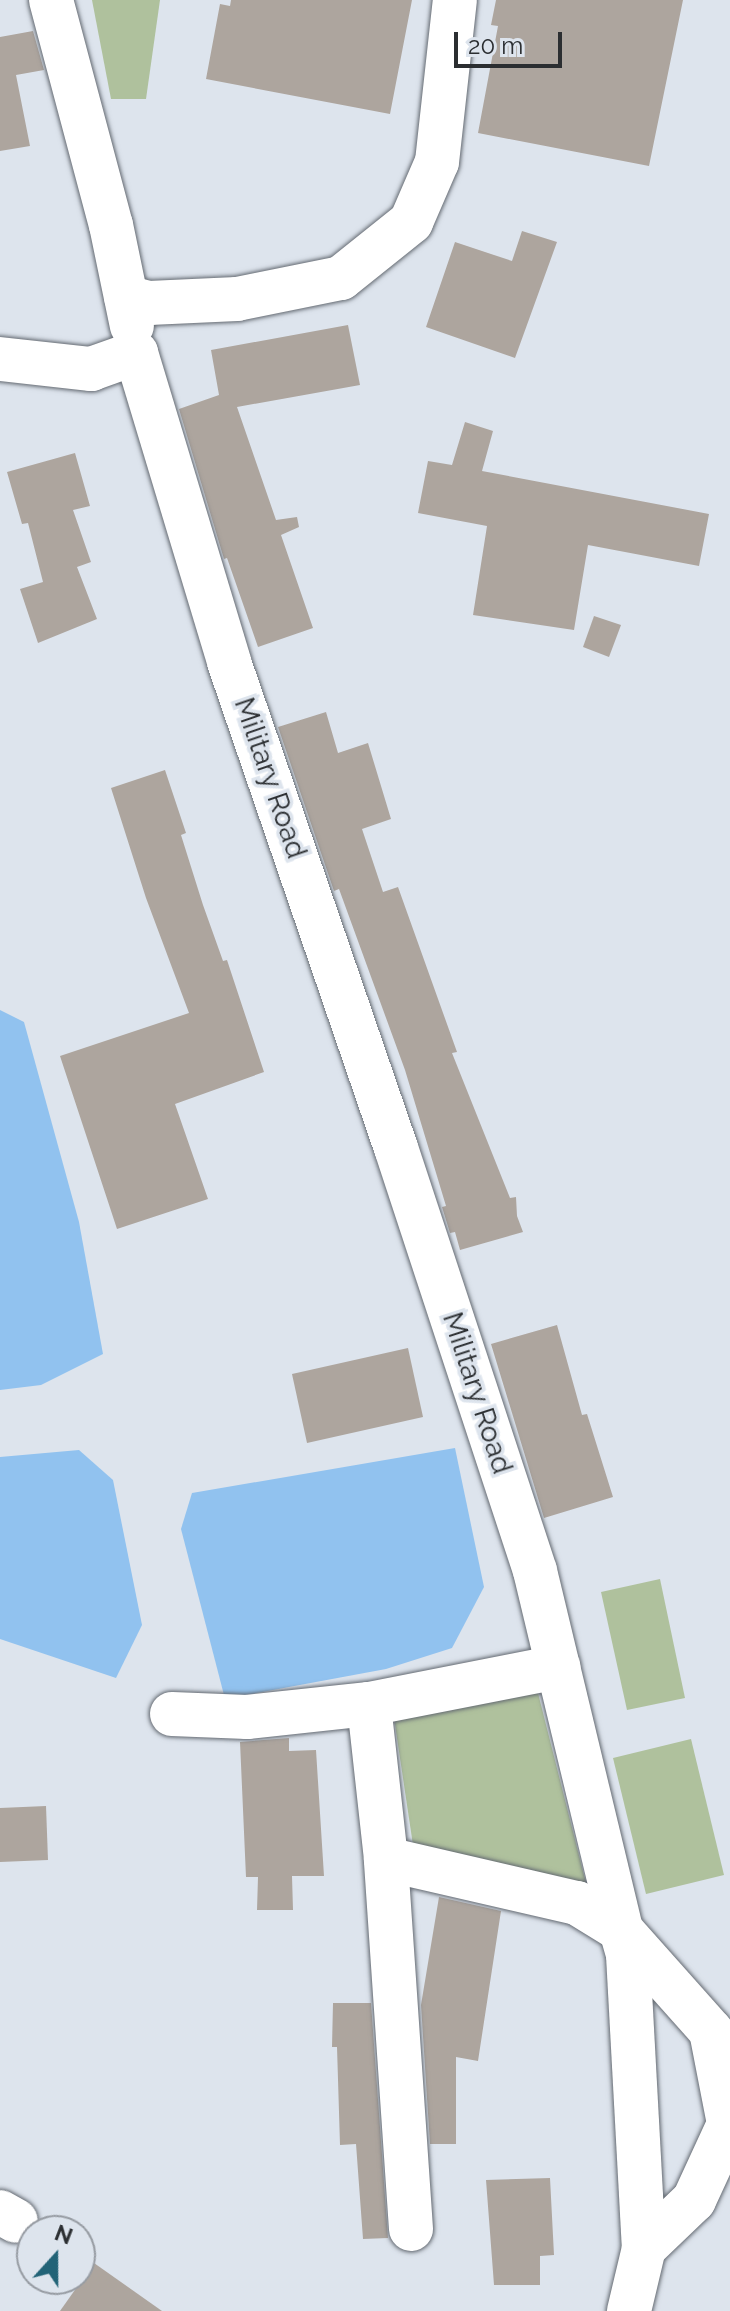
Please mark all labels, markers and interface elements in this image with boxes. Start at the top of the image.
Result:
scale bar [458,16,566,66]
text: 20 m [468,31,523,60]
street label: Military Road [227,693,313,863]
street label: Military Road [435,1308,519,1478]
north arrow [16,2215,96,2295]
text: N [51,2219,76,2250]

